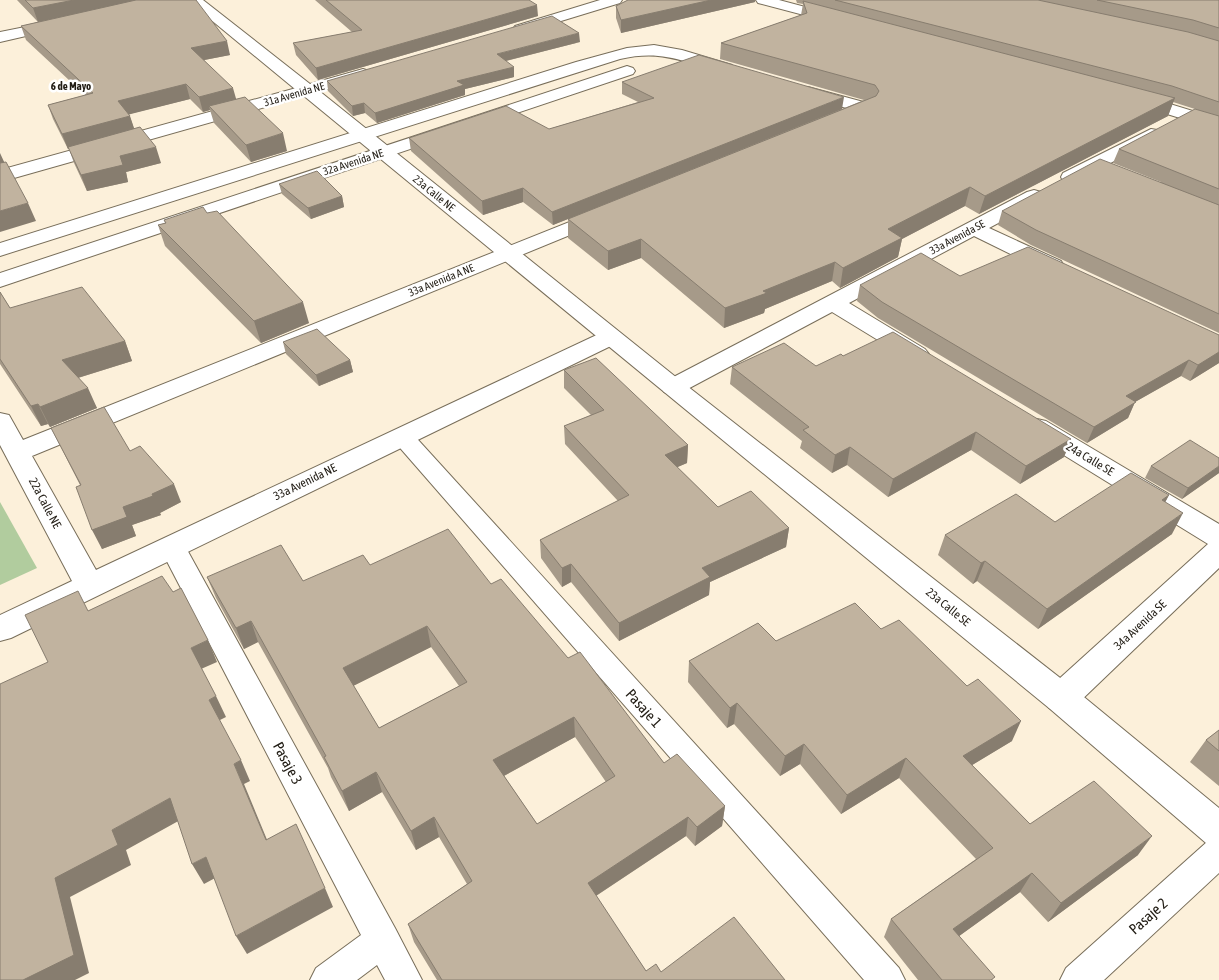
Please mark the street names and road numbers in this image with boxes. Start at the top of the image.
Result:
street label: 31a Avenida NE [262,80,326,108]
street label: 32a Avenida NE [321,147,385,177]
street label: 23a Calle NE [411,172,458,214]
street label: 33a Avenida SE [927,217,987,257]
street label: 33a Avenida A NE [407,261,476,299]
street label: 24a Calle SE [1064,439,1116,479]
street label: 33a Avenida NE [271,461,339,503]
street label: 22a Calle NE [26,475,64,531]
street label: 23a Calle SE [923,585,973,629]
street label: 34a Avenida SE [1111,597,1169,653]
street label: Pasaje 1 [622,685,666,731]
street label: Pasaje 3 [270,739,306,787]
street label: Pasaje 2 [1125,894,1171,938]

